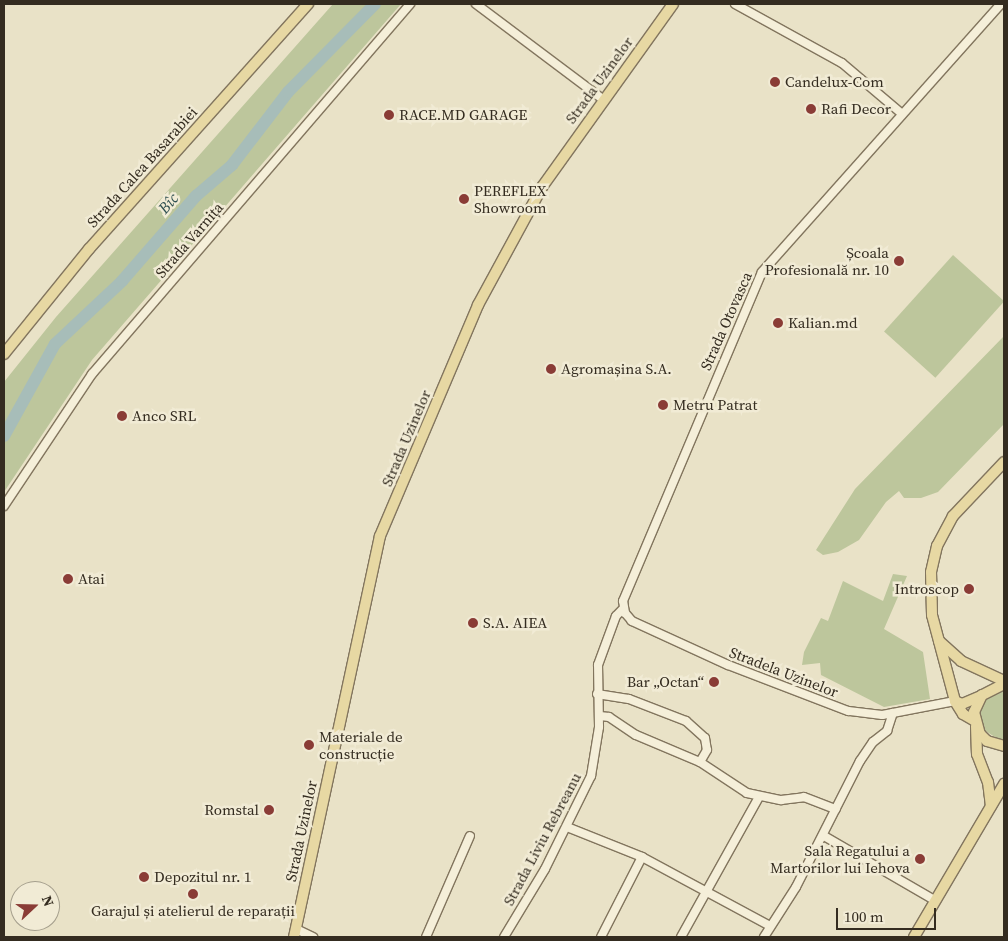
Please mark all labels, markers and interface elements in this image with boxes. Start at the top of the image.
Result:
street label: Strada Uzinelor [561,33,637,127]
place label: Candelux-Com [785,73,884,91]
marker: Candelux-Com [769,76,781,88]
place label: Rafi Decor [821,100,891,118]
street label: Strada Calea Basarabiei [83,103,201,231]
marker: Rafi Decor [805,103,817,115]
place label: RACE.MD GARAGE [399,106,527,124]
marker: RACE.MD GARAGE [383,109,395,121]
place label: PEREFLEX Showroom [474,181,546,216]
water label: Bîc [154,189,182,217]
marker: PEREFLEX Showroom [458,193,470,205]
street label: Strada Varnița [151,198,227,282]
place label: Școala Profesională nr. 10 [765,243,889,278]
marker: Școala Profesională nr. 10 [893,255,905,267]
street label: Strada Otovasca [696,269,756,373]
place label: Kalian.md [788,314,858,332]
marker: Kalian.md [772,317,784,329]
place label: Agromașina S.A. [561,360,672,378]
marker: Agromașina S.A. [545,363,557,375]
street label: Strada Uzinelor [378,387,434,489]
place label: Metru Patrat [673,396,757,414]
marker: Metru Patrat [657,399,669,411]
place label: Anco SRL [132,407,196,425]
marker: Anco SRL [116,410,128,422]
place label: Atai [78,570,105,588]
marker: Atai [62,573,74,585]
place label: Introscop [894,580,959,598]
marker: Introscop [963,583,975,595]
place label: S.A. AIEA [483,614,547,632]
marker: S.A. AIEA [467,617,479,629]
street label: Stradela Uzinelor [727,643,841,701]
place label: Bar „Octan“ [627,673,704,691]
marker: Bar „Octan“ [708,676,720,688]
place label: Materiale de construcție [319,727,403,762]
marker: Materiale de construcție [303,739,315,751]
street label: Strada Liviu Rebreanu [499,769,585,909]
street label: Strada Uzinelor [281,779,321,883]
place label: Romstal [204,801,259,819]
marker: Romstal [263,804,275,816]
place label: Sala Regatului a Martorilor lui Iehova [770,841,910,876]
marker: Sala Regatului a Martorilor lui Iehova [914,853,926,865]
place label: Depozitul nr. 1 [154,868,252,886]
marker: Depozitul nr. 1 [138,871,150,883]
north arrow [10,881,60,931]
marker: Garajul și atelierul de reparații [187,888,199,900]
text: N [37,893,59,909]
scale bar [838,898,938,930]
place label: Garajul și atelierul de reparații [91,902,295,920]
text: 100 m [844,906,884,927]

